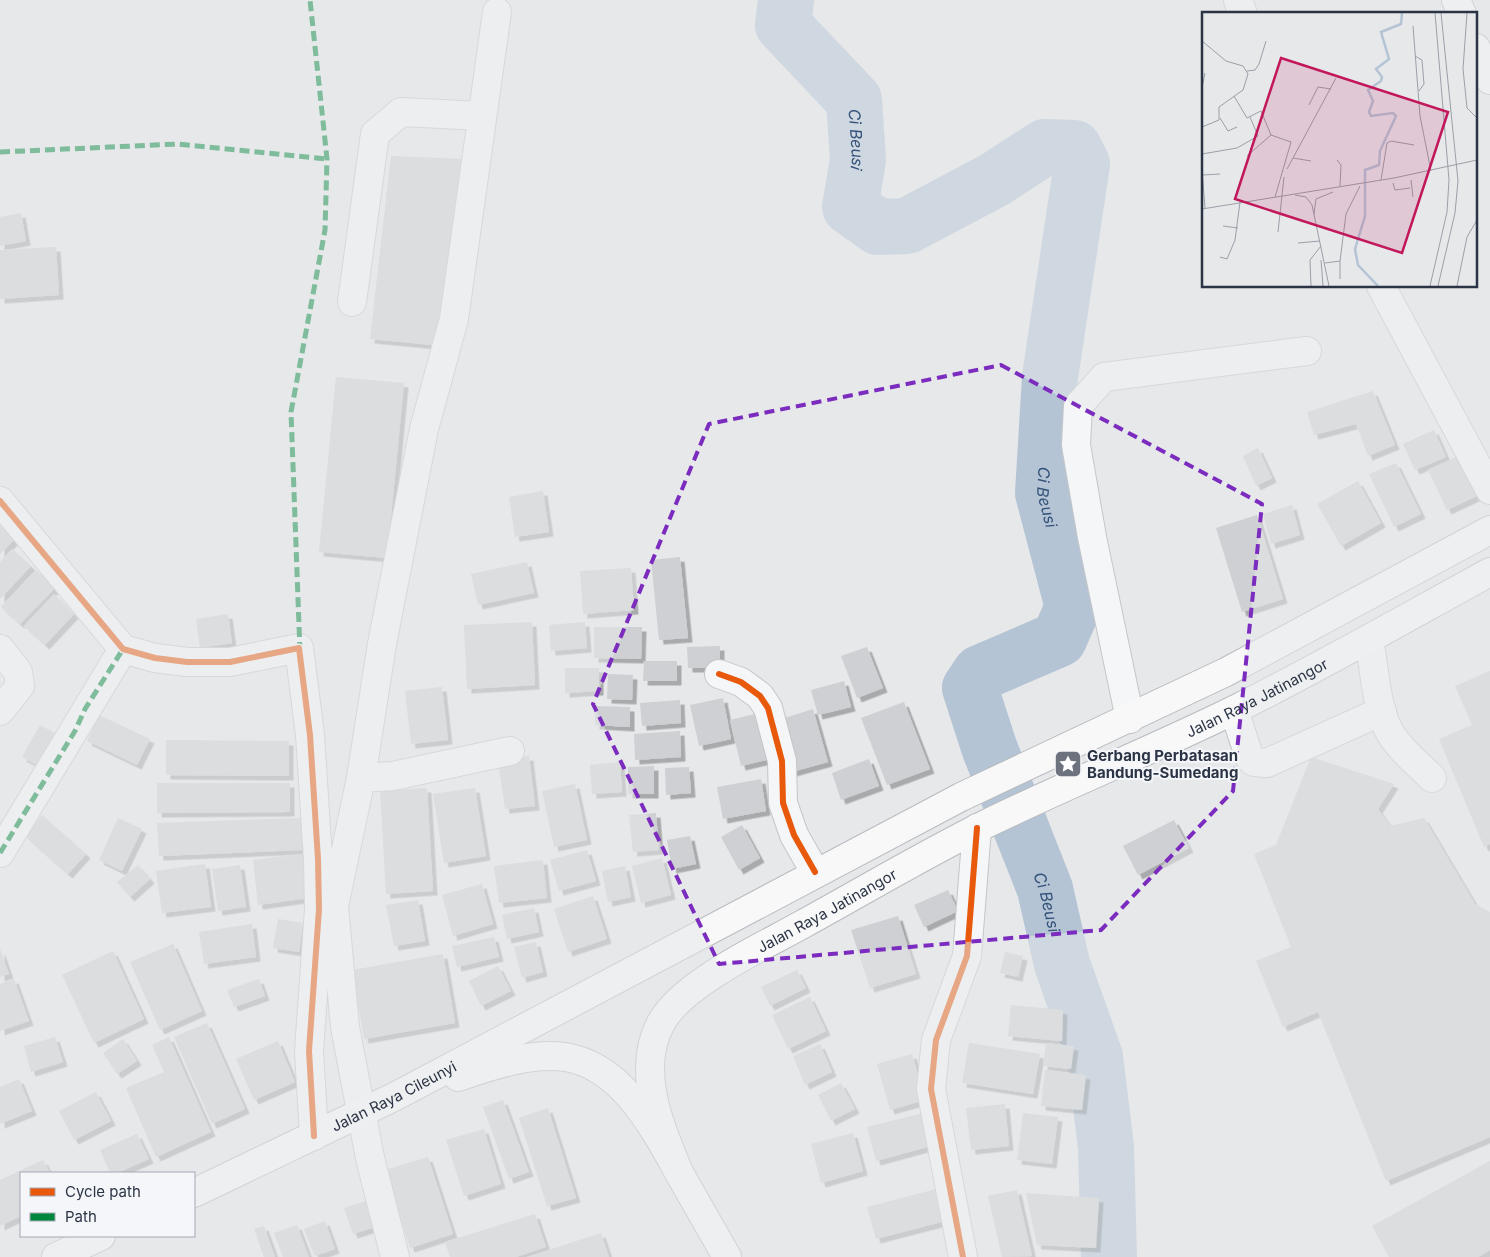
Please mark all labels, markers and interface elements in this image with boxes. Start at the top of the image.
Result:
inset map [1202,12,1478,288]
water label: Ci Beusi [845,108,868,173]
water label: Ci Beusi [1033,466,1062,531]
street label: Jalan Raya Jatinangor [1183,653,1331,741]
place label: Gerbang Perbatasan Bandung-Sumedang [1087,746,1238,782]
place icon: Gerbang Perbatasan Bandung-Sumedang [1053,749,1083,779]
street label: Jalan Raya Jatinangor [754,864,900,956]
water label: Ci Beusi [1029,869,1065,935]
street label: Jalan Raya Cileunyi [328,1056,459,1135]
legend [20,1172,195,1237]
text: Cycle path [65,1182,141,1201]
text: Path [65,1207,97,1226]

